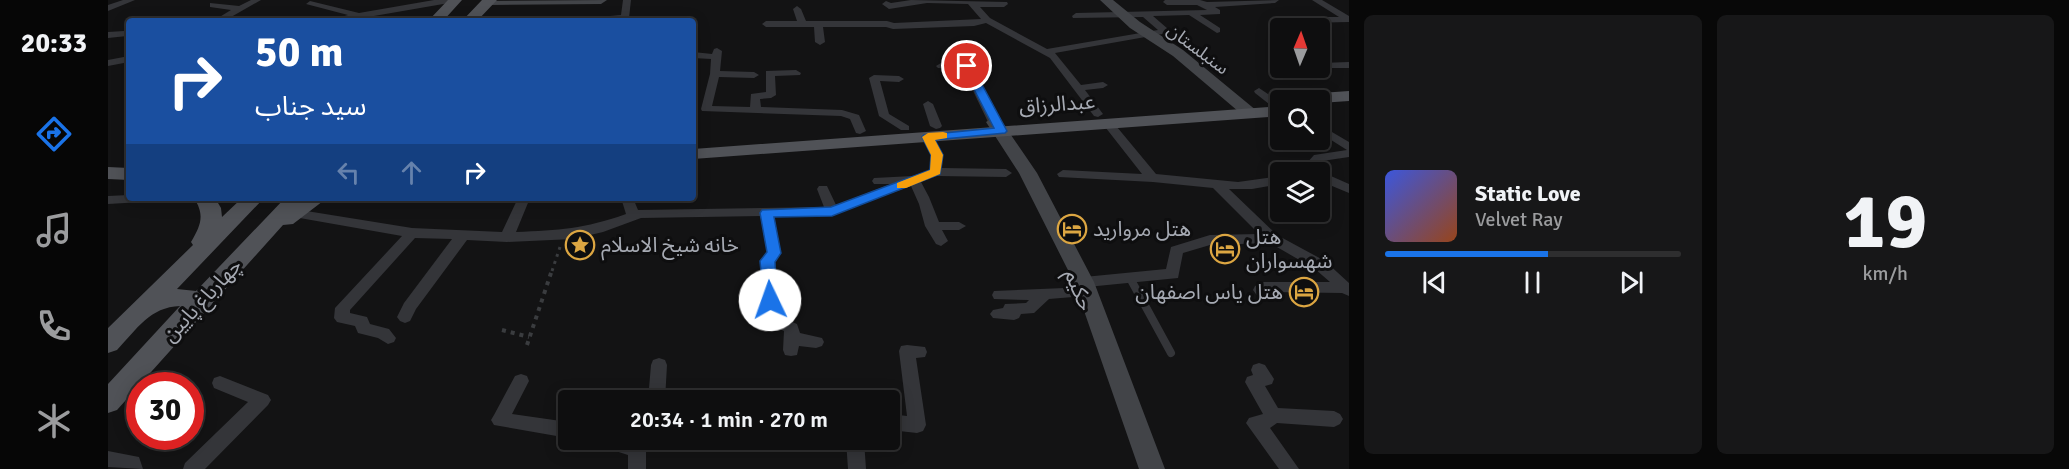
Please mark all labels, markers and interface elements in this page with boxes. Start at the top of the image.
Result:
north arrow [1270,18,1330,78]
map controls [1270,18,1330,222]
street label: سنبلستان [1163,19,1233,79]
text: 20:33 [21,27,87,60]
text: 50 m [255,27,344,78]
pin [941,40,992,91]
icon: right [156,42,234,120]
icon: arrive [950,49,983,82]
street label: عبدالرزاق [1018,88,1096,120]
text: سید جناب [255,90,366,123]
button: search [1270,90,1330,150]
icon: directions [33,113,75,155]
icon: left [332,156,365,189]
icon: ahead [395,156,428,189]
icon: right [458,156,491,189]
button: layers [1270,162,1330,222]
text: 19 [1843,174,1927,270]
text: Static Love [1475,180,1581,207]
text: Velvet Ray [1475,207,1563,232]
icon: music [33,209,75,251]
hotel icon: هتل مروارید [1056,213,1088,245]
place label: هتل مروارید [1093,216,1191,242]
place label: هتل شهسواران [1246,224,1332,274]
place icon: خانه شیخ الاسلام [564,229,596,261]
place label: خانه شیخ الاسلام [601,232,739,261]
hotel icon: هتل شهسواران [1209,233,1241,265]
street label: چهارباغ پایین [157,253,249,349]
text: km/h [1863,261,1908,286]
street label: حکیم [1057,265,1099,316]
icon: previous [1418,266,1451,299]
icon: pause [1516,266,1549,299]
icon: next [1615,266,1648,299]
position arrow [738,268,802,332]
hotel icon: هتل یاس اصفهان [1288,276,1320,308]
place label: هتل یاس اصفهان [1135,279,1283,305]
icon: phone [33,305,75,347]
speed limit sign: 30 [126,372,204,450]
icon: climate [33,400,75,442]
text: 20:34 · 1 min · 270 m [630,406,828,433]

